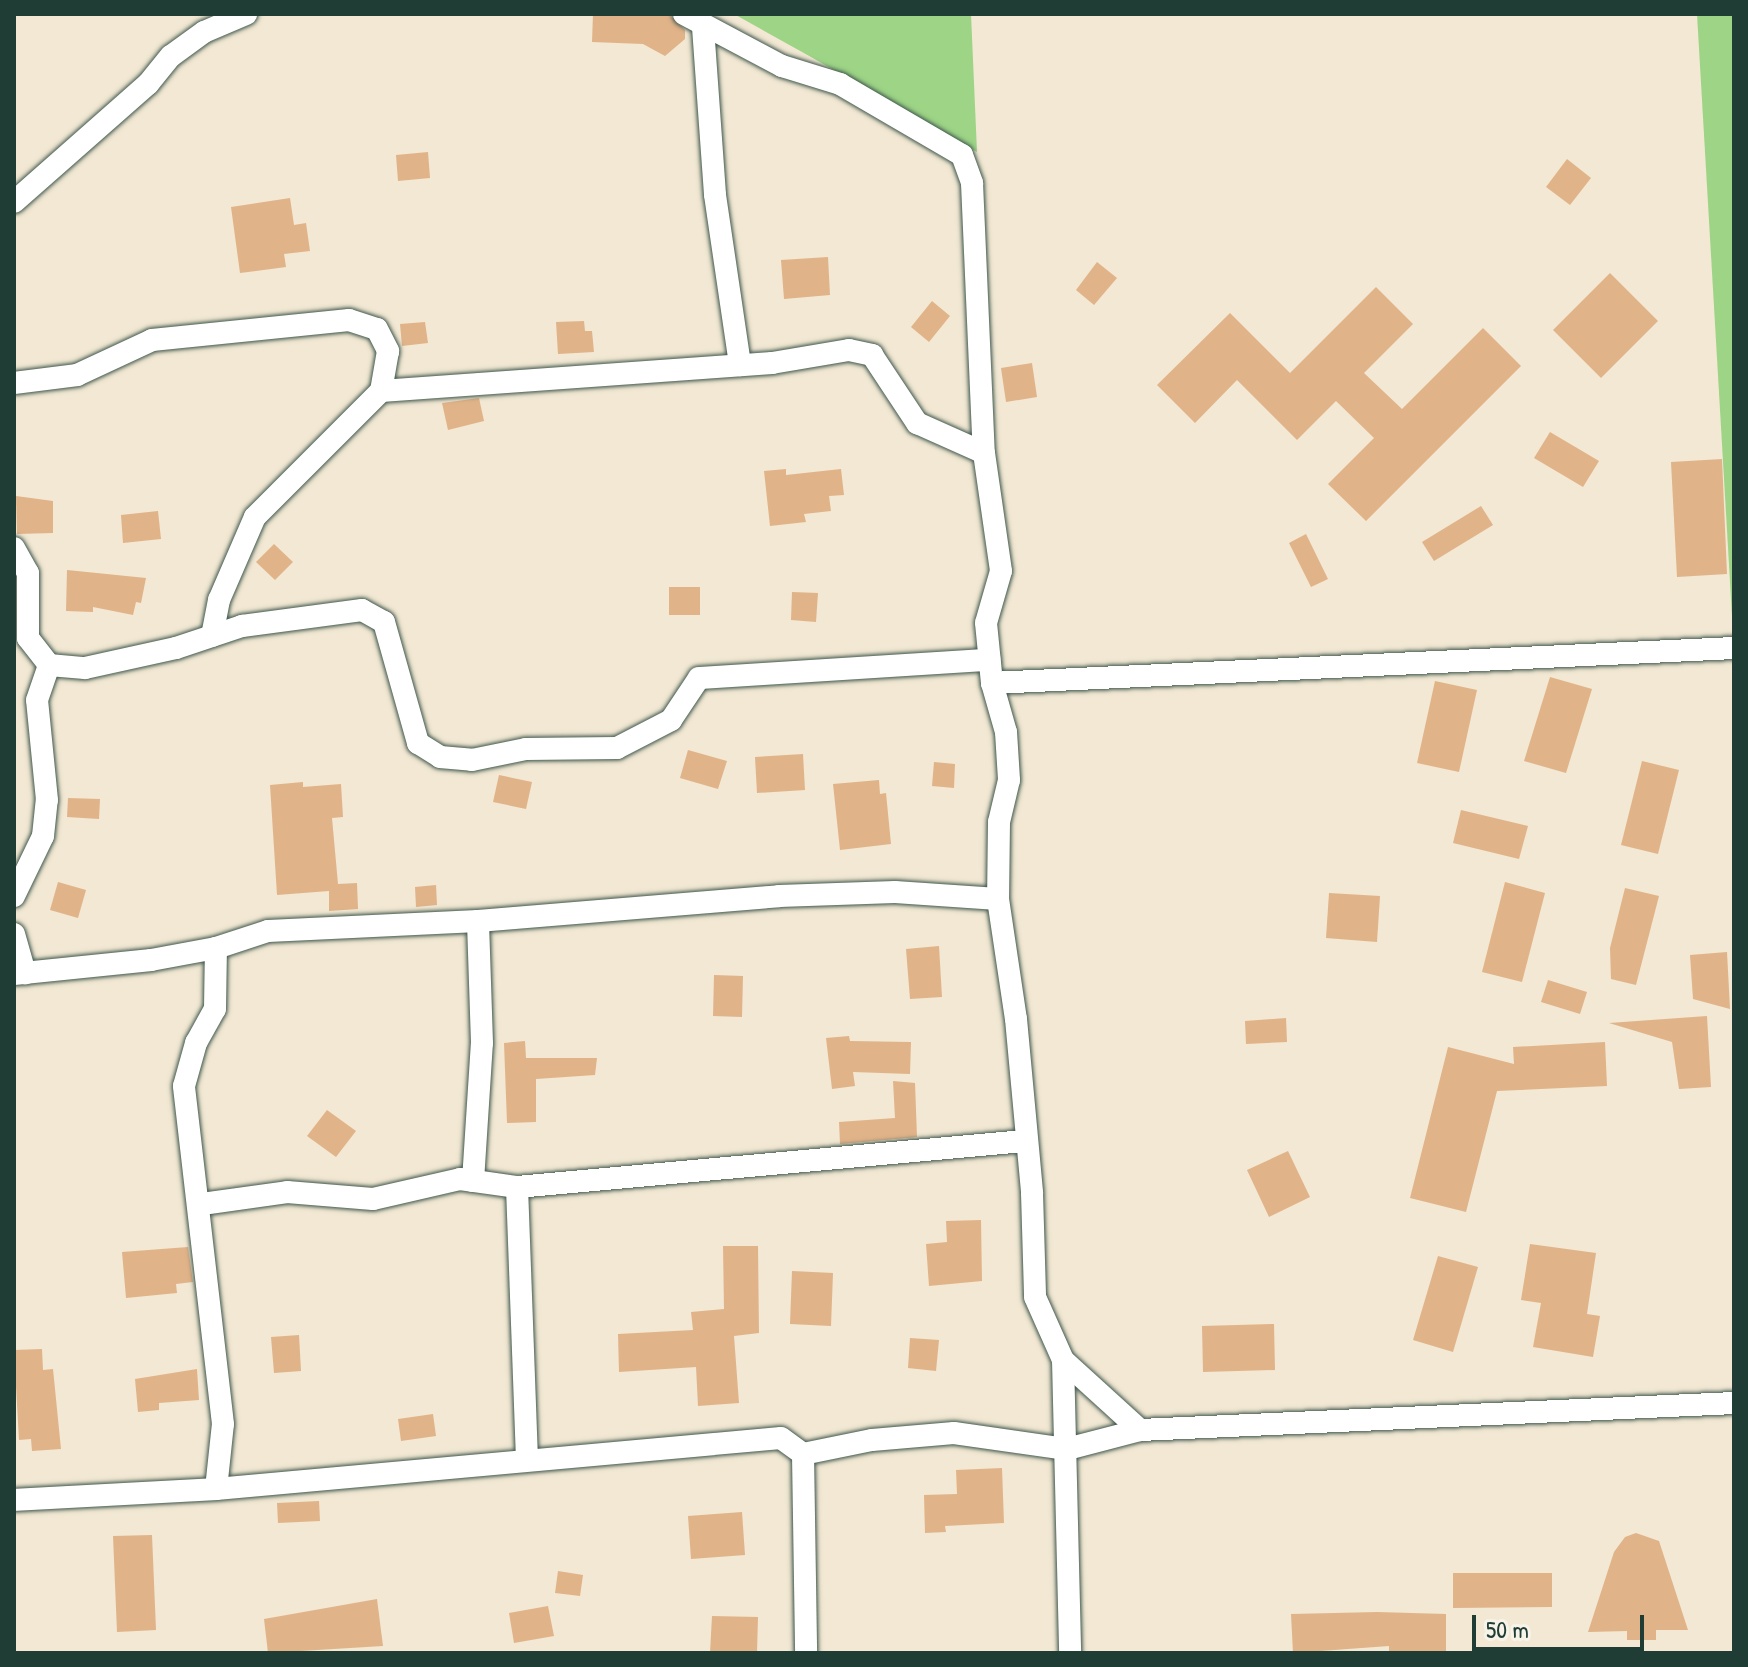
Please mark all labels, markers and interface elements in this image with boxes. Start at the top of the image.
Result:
scale bar [1476,1599,1648,1649]
text: 50 m [1486,1613,1529,1645]

